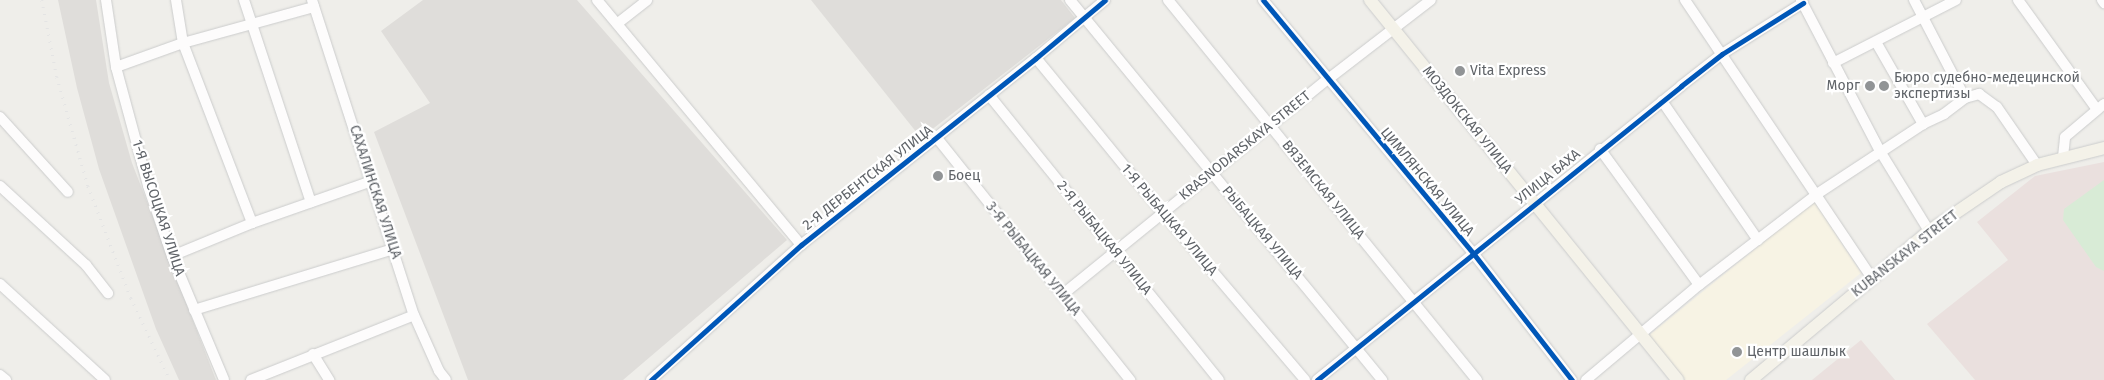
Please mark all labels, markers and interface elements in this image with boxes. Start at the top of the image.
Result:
street label: МОЗДОКСКАЯ УЛИЦА [1418,63,1516,177]
place label: Vita Express [1470,63,1546,79]
marker: Vita Express [1454,65,1466,77]
place label: Бюро судебно-медецинской экспертизы [1894,70,2080,102]
place label: Морг [1827,78,1860,94]
marker: Морг [1864,80,1876,92]
marker: Бюро судебно-медецинской экспертизы [1878,80,1890,92]
street label: KRASNODARSKAYA STREET [1176,88,1314,204]
street label: 2-Я ДЕРБЕНТСКАЯ УЛИЦА [800,122,936,234]
street label: САХАЛИНСКАЯ УЛИЦА [345,123,405,261]
street label: ЦИМЛЯНСКАЯ УЛИЦА [1377,124,1477,240]
street label: ВЯЗЕМСКАЯ УЛИЦА [1278,137,1368,243]
street label: 1-Я ВЫСОЦКАЯ УЛИЦА [128,138,188,278]
street label: УЛИЦА БАХА [1512,146,1584,208]
street label: 1-Я РЫБАЦКАЯ УЛИЦА [1117,161,1221,279]
place label: Боец [948,168,980,184]
marker: Боец [932,170,944,182]
street label: 2-Я РЫБАЦКАЯ УЛИЦА [1053,178,1155,298]
street label: РЫБАЦКАЯ УЛИЦА [1218,183,1306,283]
street label: 3-Я РЫБАЦКАЯ УЛИЦА [982,199,1084,319]
street label: KUBANSKAYA STREET [1848,207,1962,301]
place label: Центр шашлык [1747,344,1846,360]
marker: Центр шашлык [1731,346,1743,358]

